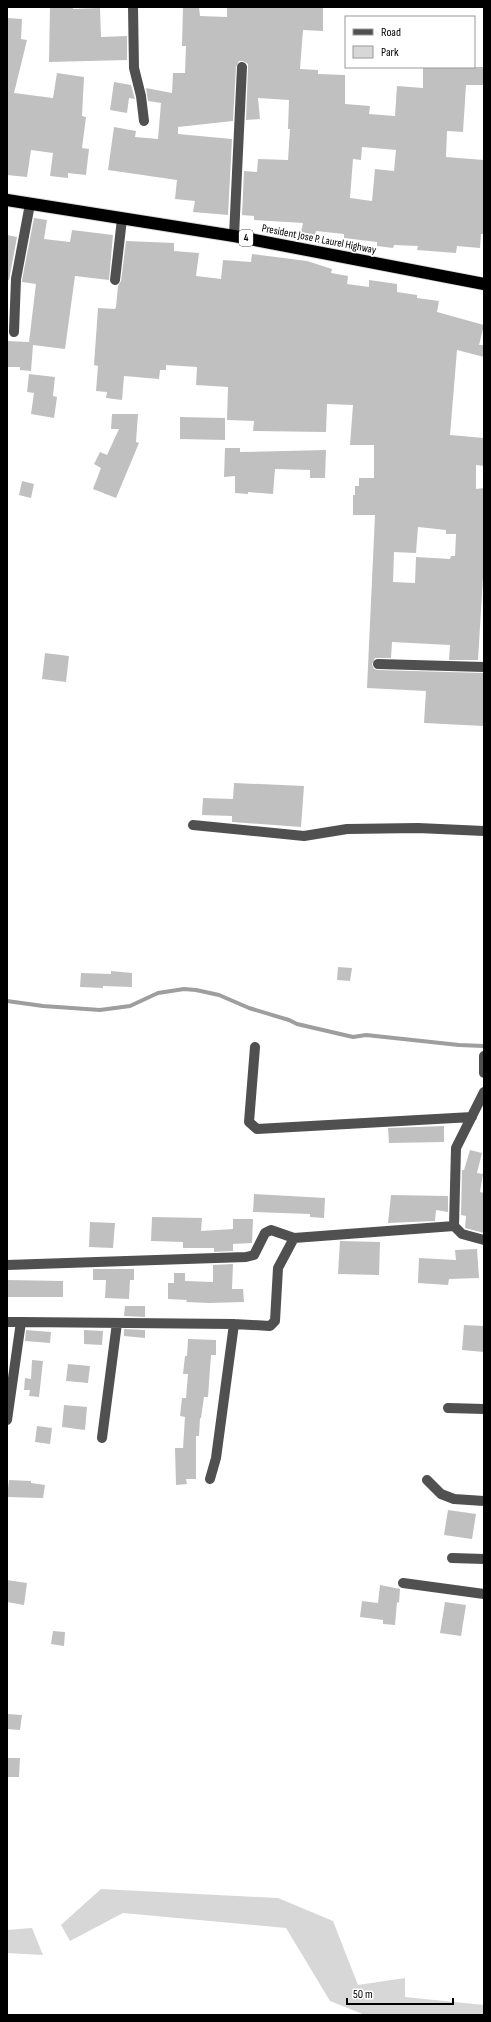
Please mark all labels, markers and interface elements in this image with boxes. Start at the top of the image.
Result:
legend [345,16,475,68]
text: Road [381,25,401,40]
text: Park [381,45,399,60]
street label: President Jose P. Laurel Highway [261,222,378,257]
road number: 4 [239,230,253,246]
scale bar [347,1980,453,2006]
text: 50 m [353,1987,373,2002]

